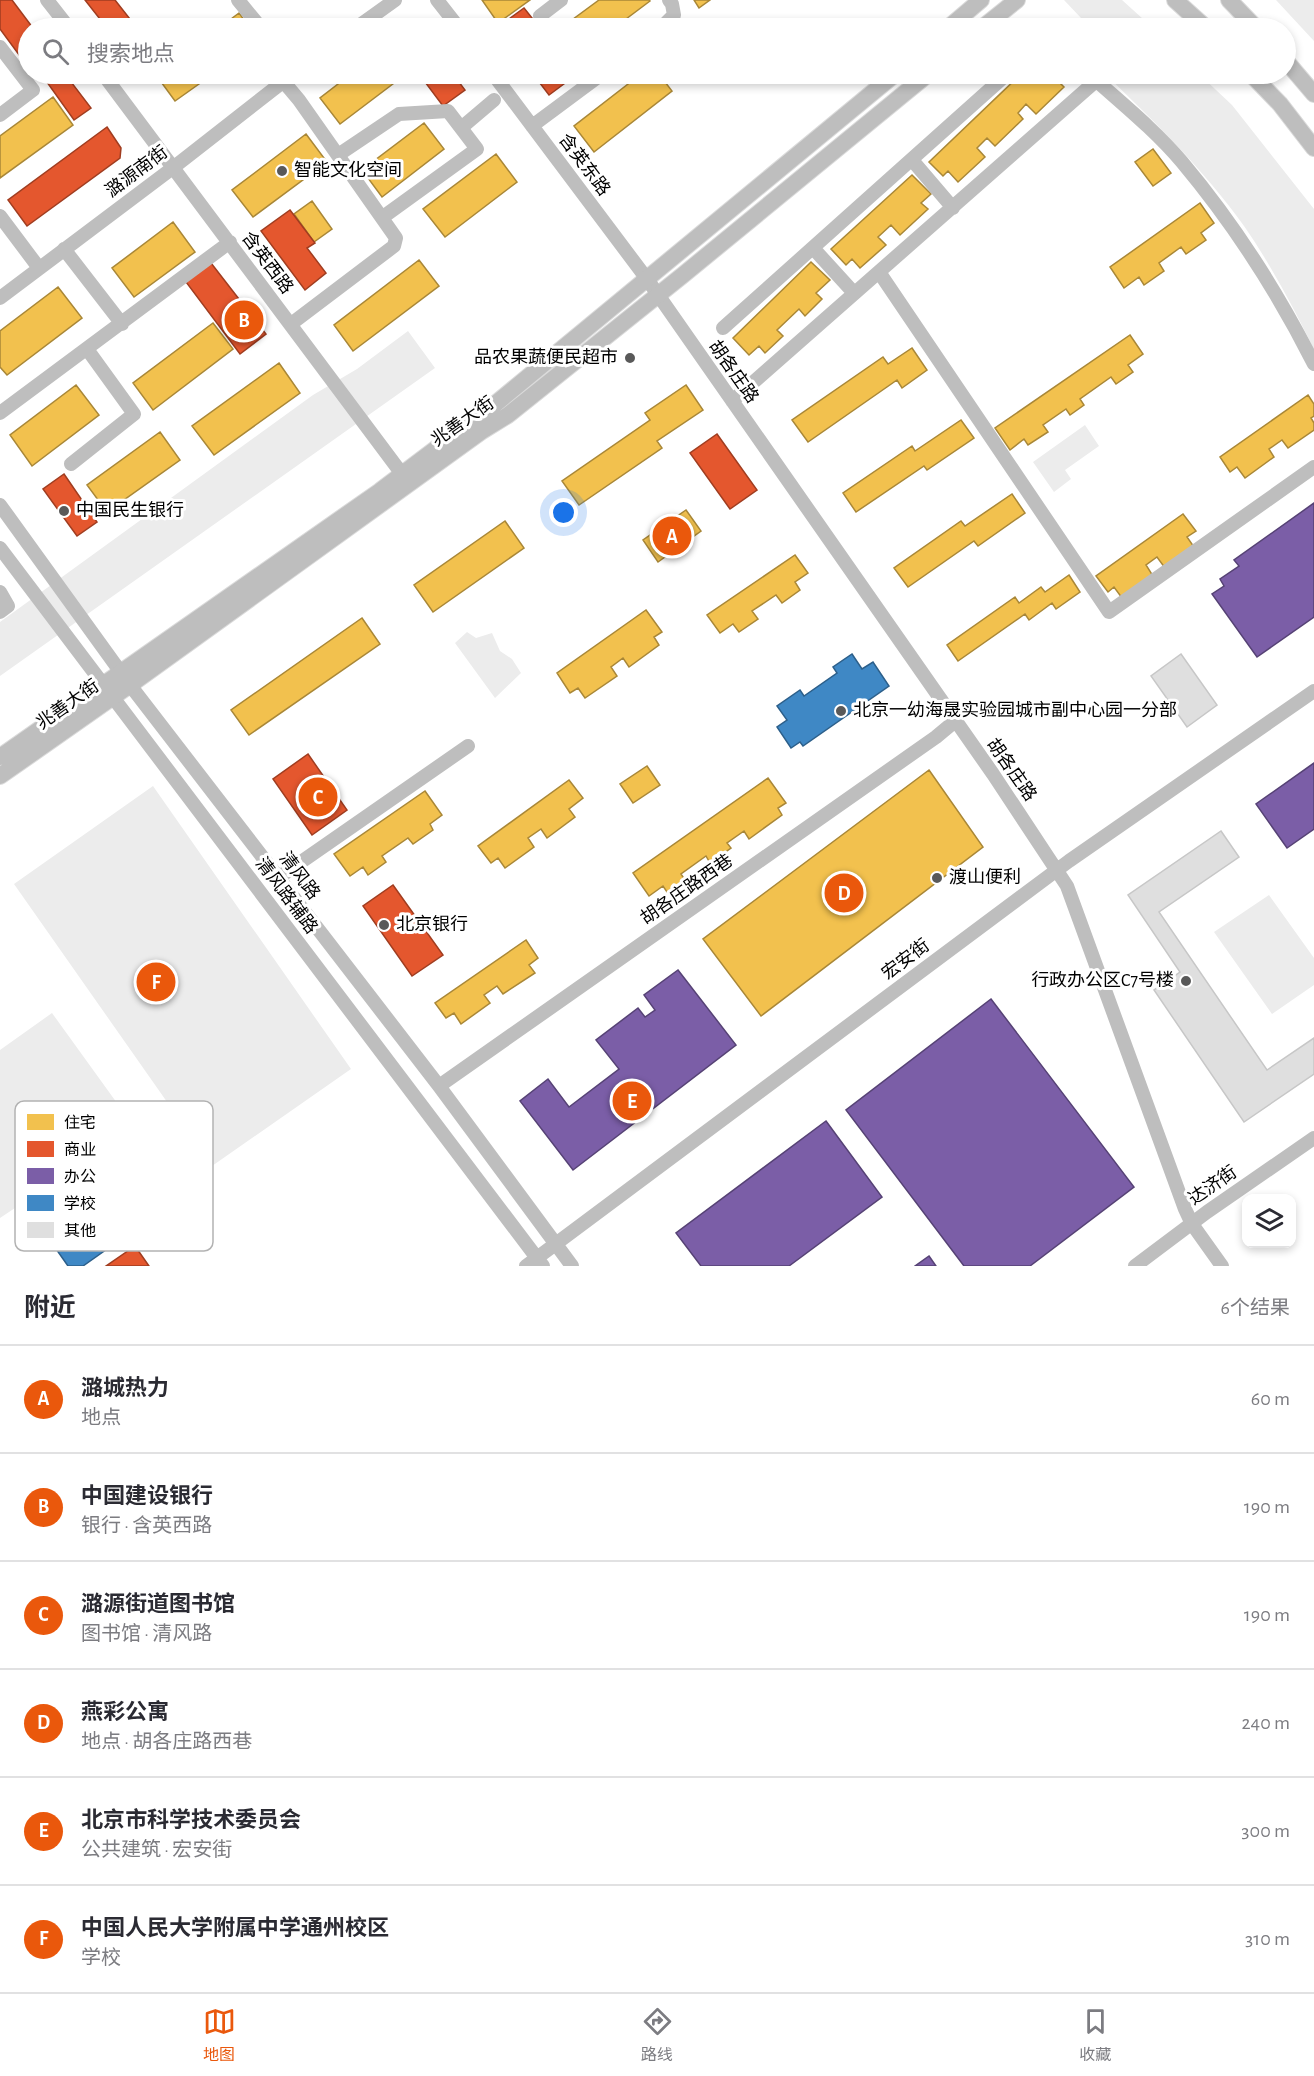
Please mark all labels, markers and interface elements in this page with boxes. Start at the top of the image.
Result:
search box [18,18,1296,84]
icon: search [39,35,72,68]
text: 搜索地点 [87,43,175,65]
street label: 含英东路 [555,130,614,199]
street label: 潞源南街 [102,142,171,201]
place label: 智能文化空间 [294,160,402,180]
marker: 智能文化空间 [275,164,289,178]
street label: 含英西路 [238,228,297,297]
pin: B [224,298,264,342]
street label: 胡各庄路 [705,336,763,407]
place label: 品农果蔬便民超市 [474,347,618,367]
marker: 品农果蔬便民超市 [623,351,637,365]
street label: 兆善大街 [427,392,498,450]
your location [549,498,578,527]
place label: 中国民生银行 [76,500,184,520]
marker: 中国民生银行 [57,504,71,518]
pin: A [652,514,692,558]
street label: 兆善大街 [32,675,103,733]
place label: 北京一幼海晟实验园城市副中心园一分部 [853,700,1177,720]
marker: 北京一幼海晟实验园城市副中心园一分部 [834,704,848,718]
street label: 胡各庄路 [983,734,1041,805]
pin: C [298,774,338,820]
street label: 清风路 [276,848,324,903]
street label: 胡各庄路西巷 [636,850,736,928]
street label: 清风路辅路 [252,853,322,937]
place label: 渡山便利 [949,867,1021,887]
pin: D [824,870,864,916]
marker: 渡山便利 [930,871,944,885]
place label: 北京银行 [396,914,468,934]
marker: 北京银行 [377,918,391,932]
street label: 宏安街 [878,935,933,983]
pin: F [136,960,176,1004]
place label: 行政办公区C7号楼 [1031,970,1174,990]
marker: 行政办公区C7号楼 [1179,974,1193,988]
pin: E [612,1078,652,1124]
legend [15,1101,213,1251]
text: 住宅 [64,1114,96,1131]
text: 商业 [64,1141,96,1158]
street label: 达济街 [1185,1162,1240,1209]
text: 办公 [64,1168,96,1185]
map controls [1242,1194,1296,1248]
button: layers [1242,1194,1296,1248]
text: 学校 [64,1195,96,1212]
text: 其他 [64,1223,96,1239]
text: 附近 [24,1295,76,1321]
text: 6个结果 [1221,1298,1290,1318]
text: 潞城热力 [81,1377,169,1399]
text: A [38,1389,50,1409]
text: 60 m [1251,1389,1290,1409]
text: 地点 [81,1408,121,1428]
text: 中国建设银行 [81,1485,213,1507]
text: B [38,1497,49,1517]
text: 190 m [1244,1497,1290,1517]
text: 银行 · 含英西路 [81,1516,212,1536]
text: 潞源街道图书馆 [81,1593,235,1615]
text: C [38,1605,49,1625]
text: 190 m [1244,1605,1290,1625]
text: 图书馆 · 清风路 [81,1624,212,1644]
text: 燕彩公寓 [81,1701,169,1723]
text: D [37,1713,50,1733]
text: 240 m [1241,1713,1290,1733]
text: 地点 · 胡各庄路西巷 [81,1732,252,1752]
text: 北京市科学技术委员会 [81,1809,301,1831]
text: E [38,1821,49,1841]
text: 300 m [1241,1821,1290,1841]
text: 公共建筑 · 宏安街 [81,1840,232,1860]
text: 中国人民大学附属中学通州校区 [81,1917,389,1939]
text: F [39,1929,48,1949]
text: 310 m [1245,1929,1290,1949]
text: 学校 [81,1948,121,1968]
tab: 地图 [203,2005,236,2065]
tab: 路线 [641,2005,674,2065]
tab: 收藏 [1079,2005,1112,2065]

